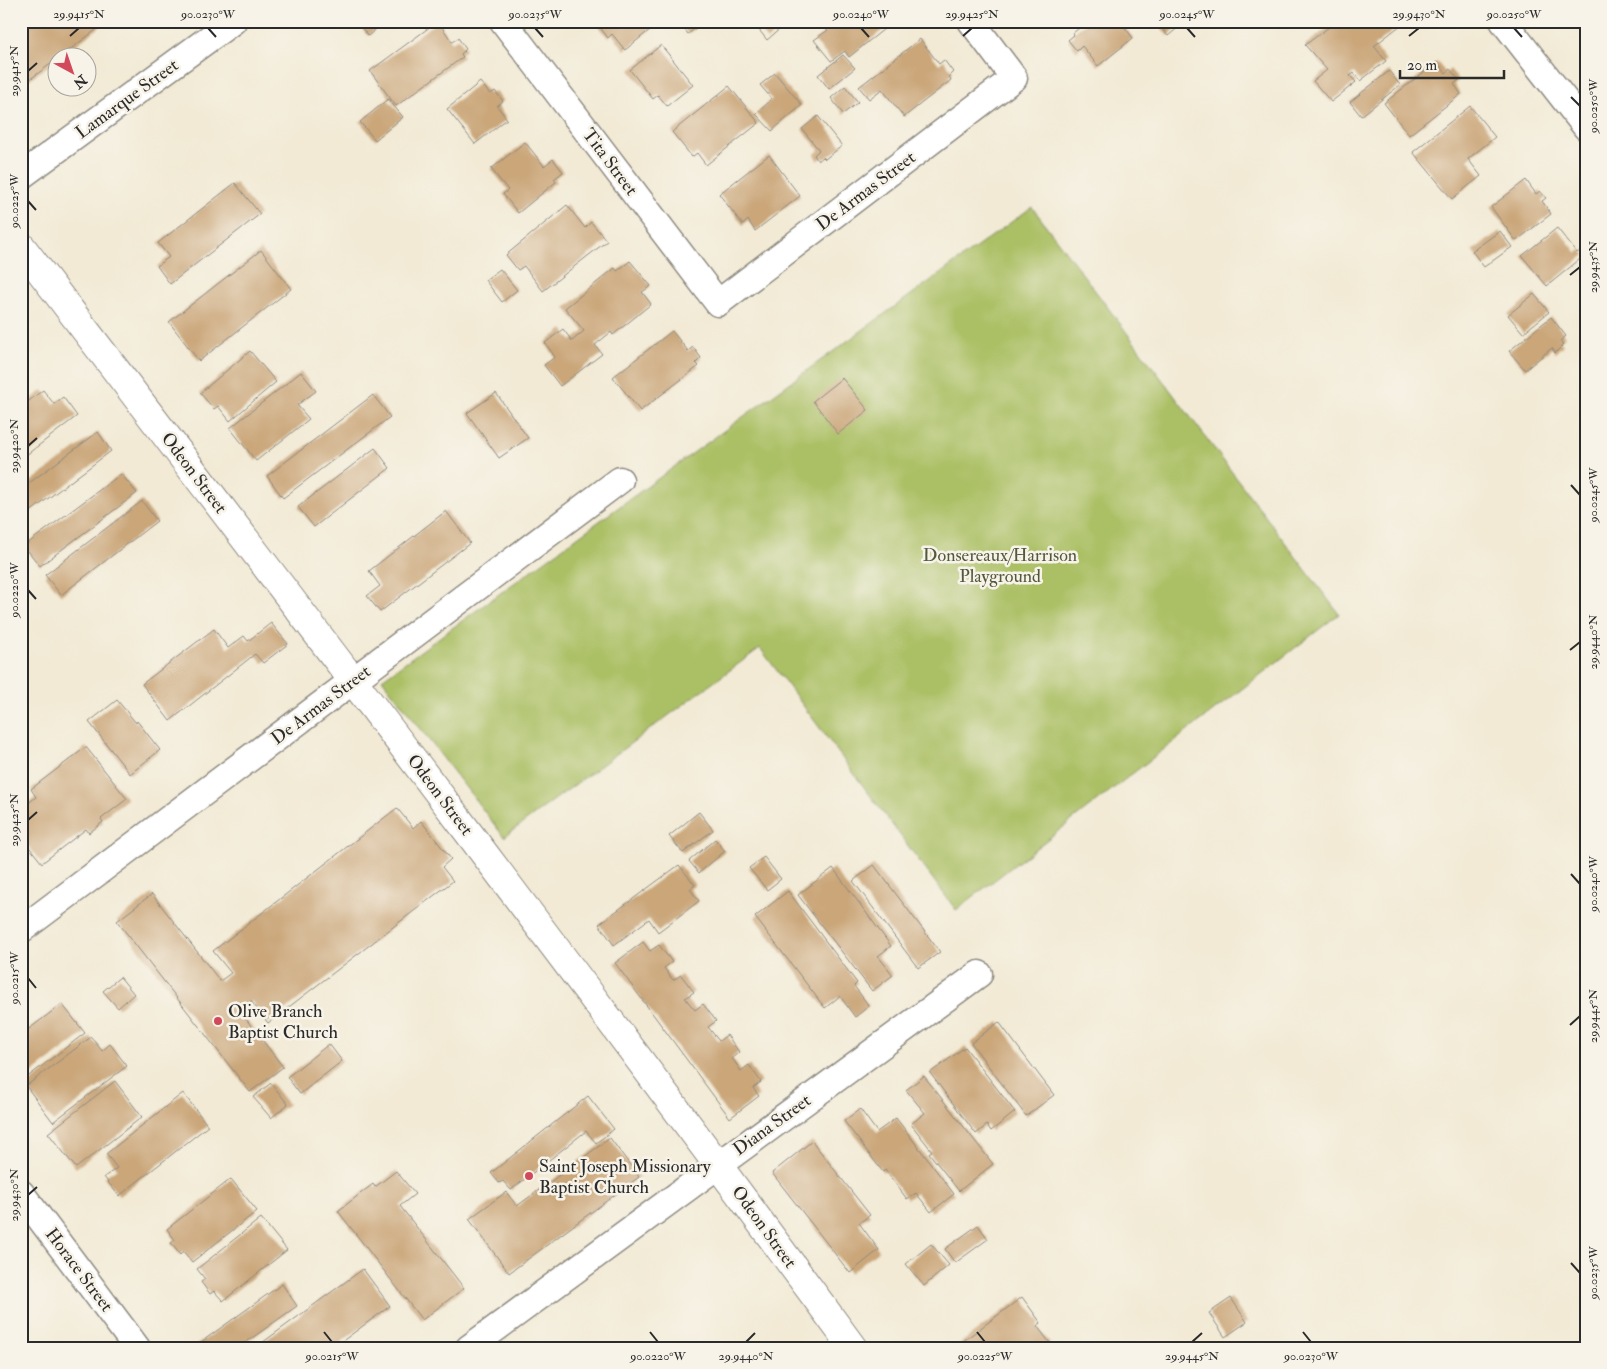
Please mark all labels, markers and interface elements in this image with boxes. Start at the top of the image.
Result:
text: 29.9415°N [53,7,105,22]
text: 90.0230°W [180,7,236,22]
text: 90.0235°W [507,7,562,22]
text: 90.0240°W [832,7,890,22]
text: 29.9425°N [945,7,999,22]
text: 90.0245°W [1158,7,1215,22]
text: 29.9430°N [1393,7,1446,22]
text: 90.0250°W [1486,7,1542,22]
text: 29.9415°N [7,45,22,97]
north arrow [48,48,98,98]
scale bar [1400,48,1503,80]
street label: Lamarque Street [71,54,183,144]
text: 20 m [1407,56,1437,75]
text: N [69,70,91,92]
text: 90.0250°W [1586,78,1601,134]
street label: Tita Street [577,124,643,200]
street label: De Armas Street [812,146,920,236]
text: 90.0225°W [7,173,22,229]
text: 29.9435°N [1586,241,1601,293]
text: 29.9420°N [7,419,22,473]
street label: Odeon Street [156,428,232,518]
text: 90.0245°W [1586,467,1601,524]
park label: Donsereaux/Harrison Playground [923,544,1077,588]
text: 90.0220°W [7,561,22,619]
text: 29.9440°N [1586,614,1601,669]
street label: De Armas Street [267,660,375,750]
street label: Odeon Street [402,750,478,840]
text: 29.9425°N [7,793,22,847]
text: 90.0240°W [1586,855,1601,913]
text: 90.0215°W [7,951,22,1005]
text: 29.9445°N [1586,989,1601,1043]
place label: Olive Branch Baptist Church [228,1000,338,1044]
marker: Olive Branch Baptist Church [212,1015,224,1027]
street label: Diana Street [729,1089,816,1161]
place label: Saint Joseph Missionary Baptist Church [539,1155,712,1199]
text: 29.9430°N [7,1168,22,1221]
marker: Saint Joseph Missionary Baptist Church [523,1170,535,1182]
street label: Odeon Street [726,1181,802,1273]
street label: Horace Street [40,1223,118,1317]
text: 90.0235°W [1586,1246,1601,1301]
text: 90.0215°W [305,1349,359,1364]
text: 90.0220°W [629,1349,687,1364]
text: 29.9440°N [719,1349,774,1364]
text: 90.0225°W [957,1349,1013,1364]
text: 29.9445°N [1165,1349,1219,1364]
text: 90.0230°W [1283,1349,1339,1364]

